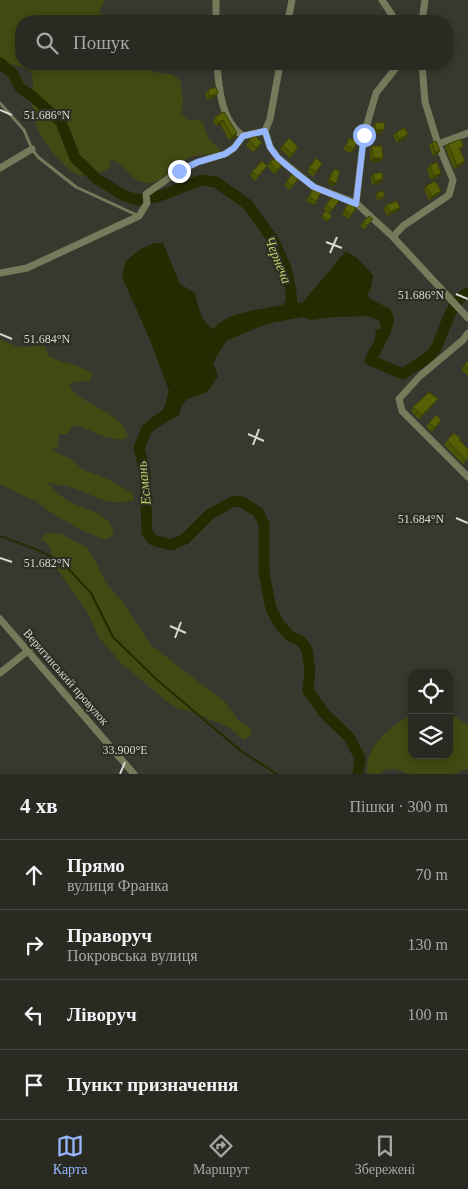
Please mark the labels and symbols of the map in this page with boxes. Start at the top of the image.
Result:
text: 51.686°N [24,108,71,122]
route start [353,124,376,147]
route end [168,160,191,183]
water label: Чернеча [262,234,294,286]
text: 51.686°N [398,288,445,302]
text: 51.684°N [24,332,71,346]
water label: Есмань [134,460,154,507]
text: 51.684°N [398,512,445,526]
text: 51.682°N [24,556,71,570]
street label: Веригинський провулок [20,626,112,728]
text: 33.900°E [102,743,148,757]

